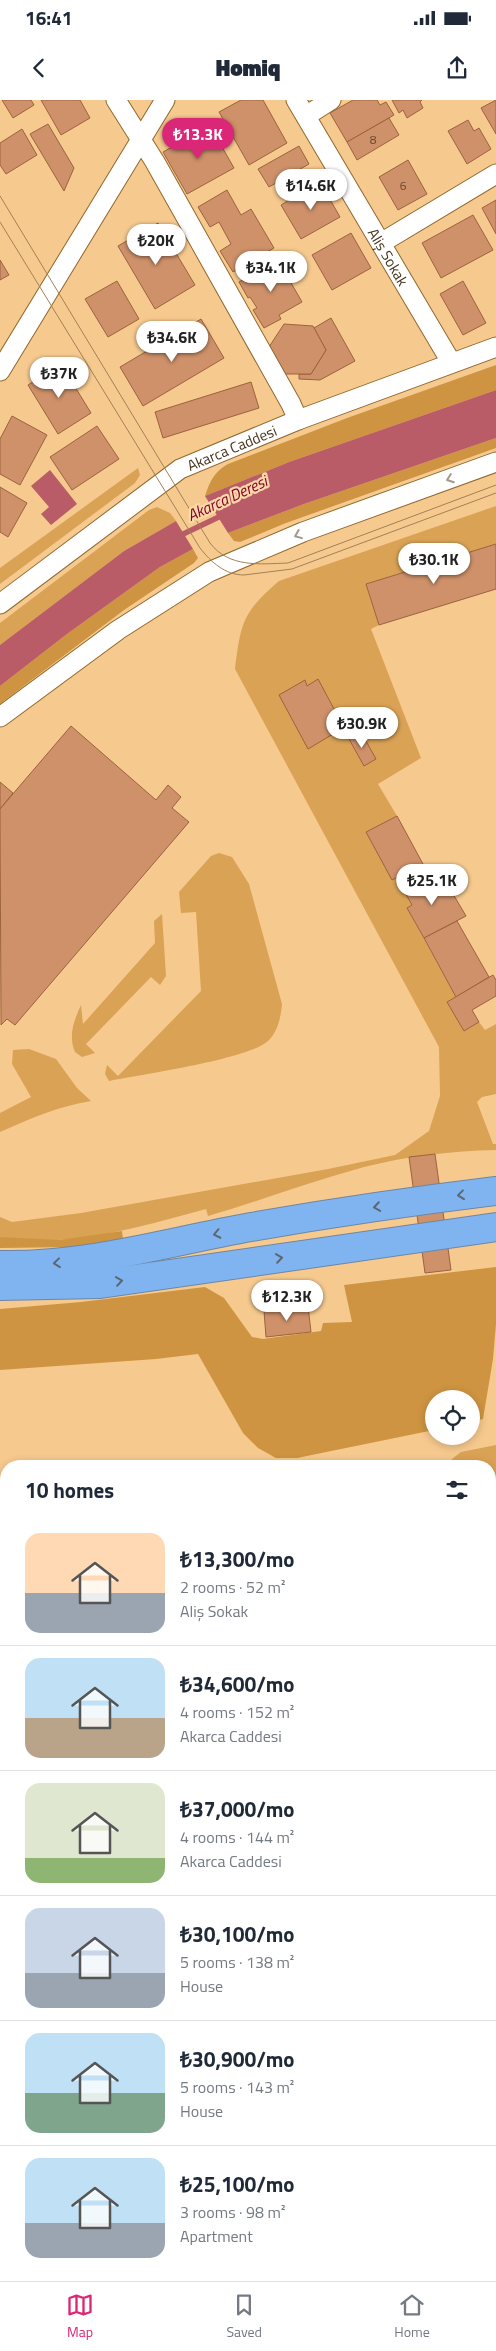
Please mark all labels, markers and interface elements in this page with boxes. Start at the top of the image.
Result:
text: 16:41 [25,3,72,32]
text: Homiq [216,51,280,85]
icon: back [25,54,53,82]
icon: share [443,54,471,82]
pin: ₺13.3K [157,118,239,160]
text: ₺13.3K [173,122,223,146]
house number: 8 [370,130,377,149]
pin: ₺14.6K [270,168,352,211]
text: ₺14.6K [286,173,336,197]
house number: 6 [400,176,407,195]
street label: Aliş Sokak [362,223,415,290]
pin: ₺20K [126,224,186,266]
text: ₺20K [138,228,174,252]
pin: ₺34.1K [230,250,312,293]
text: ₺34.1K [246,255,296,279]
pin: ₺34.6K [131,320,213,363]
text: ₺34.6K [147,325,197,349]
pin: ₺37K [29,356,89,399]
text: ₺37K [41,361,77,385]
street label: Akarca Caddesi [183,419,280,476]
water label: Akarca Deresi [183,468,273,527]
one-way arrow [446,473,455,483]
one-way arrow [294,529,302,539]
pin: ₺30.1K [393,542,475,585]
text: ₺30.1K [409,547,459,571]
pin: ₺30.9K [321,706,403,749]
text: ₺30.9K [337,711,387,735]
pin: ₺25.1K [391,864,473,906]
text: ₺25.1K [407,868,457,892]
one-way arrow [456,1189,464,1200]
one-way arrow [373,1201,381,1212]
one-way arrow [213,1228,221,1239]
one-way arrow [275,1253,284,1263]
one-way arrow [53,1257,61,1268]
one-way arrow [114,1277,123,1287]
pin: ₺12.3K [246,1280,328,1322]
text: ₺12.3K [262,1284,312,1308]
map controls [425,1390,480,1445]
button: locate [425,1390,480,1445]
text: 10 homes [25,1474,114,1506]
icon: filters [443,1476,471,1504]
text: ₺13,300/mo [180,1543,294,1575]
icon: home [65,1553,125,1613]
text: 2 rooms · 52 m² [180,1575,285,1599]
text: Aliş Sokak [180,1599,248,1623]
text: ₺34,600/mo [180,1668,294,1700]
icon: home [65,1678,125,1738]
text: 4 rooms · 152 m² [180,1700,294,1724]
text: Akarca Caddesi [180,1724,282,1748]
text: ₺37,000/mo [180,1793,294,1825]
icon: home [65,1803,125,1863]
text: 4 rooms · 144 m² [180,1825,294,1849]
text: Akarca Caddesi [180,1849,282,1873]
text: ₺30,100/mo [180,1918,294,1950]
icon: home [65,1928,125,1988]
text: 5 rooms · 138 m² [180,1950,294,1974]
text: House [180,1974,223,1998]
text: ₺30,900/mo [180,2043,294,2075]
icon: home [65,2053,125,2113]
text: 5 rooms · 143 m² [180,2075,294,2099]
text: House [180,2099,223,2123]
text: ₺25,100/mo [180,2168,294,2200]
icon: home [65,2178,125,2238]
text: 3 rooms · 98 m² [180,2200,285,2224]
text: Apartment [180,2224,253,2248]
tab: Map [66,2291,94,2342]
tab: Saved [226,2291,262,2342]
tab: Home [394,2291,430,2342]

